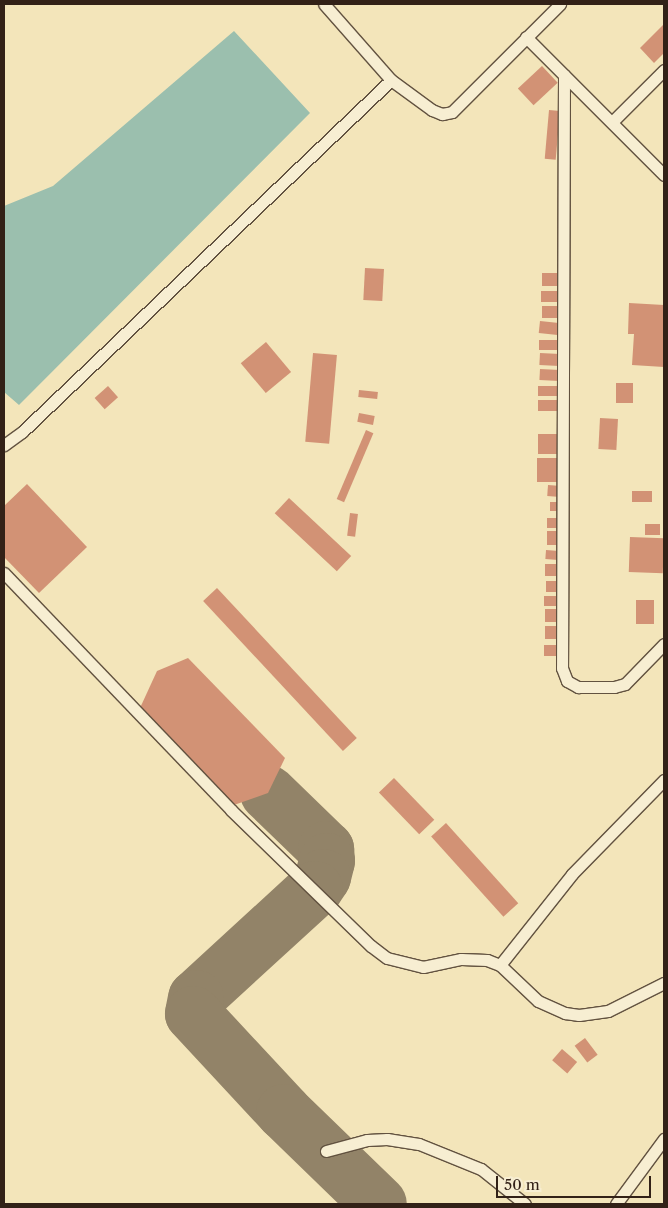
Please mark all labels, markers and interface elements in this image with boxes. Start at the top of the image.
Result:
scale bar [498,1166,653,1198]
text: 50 m [504,1175,540,1194]

